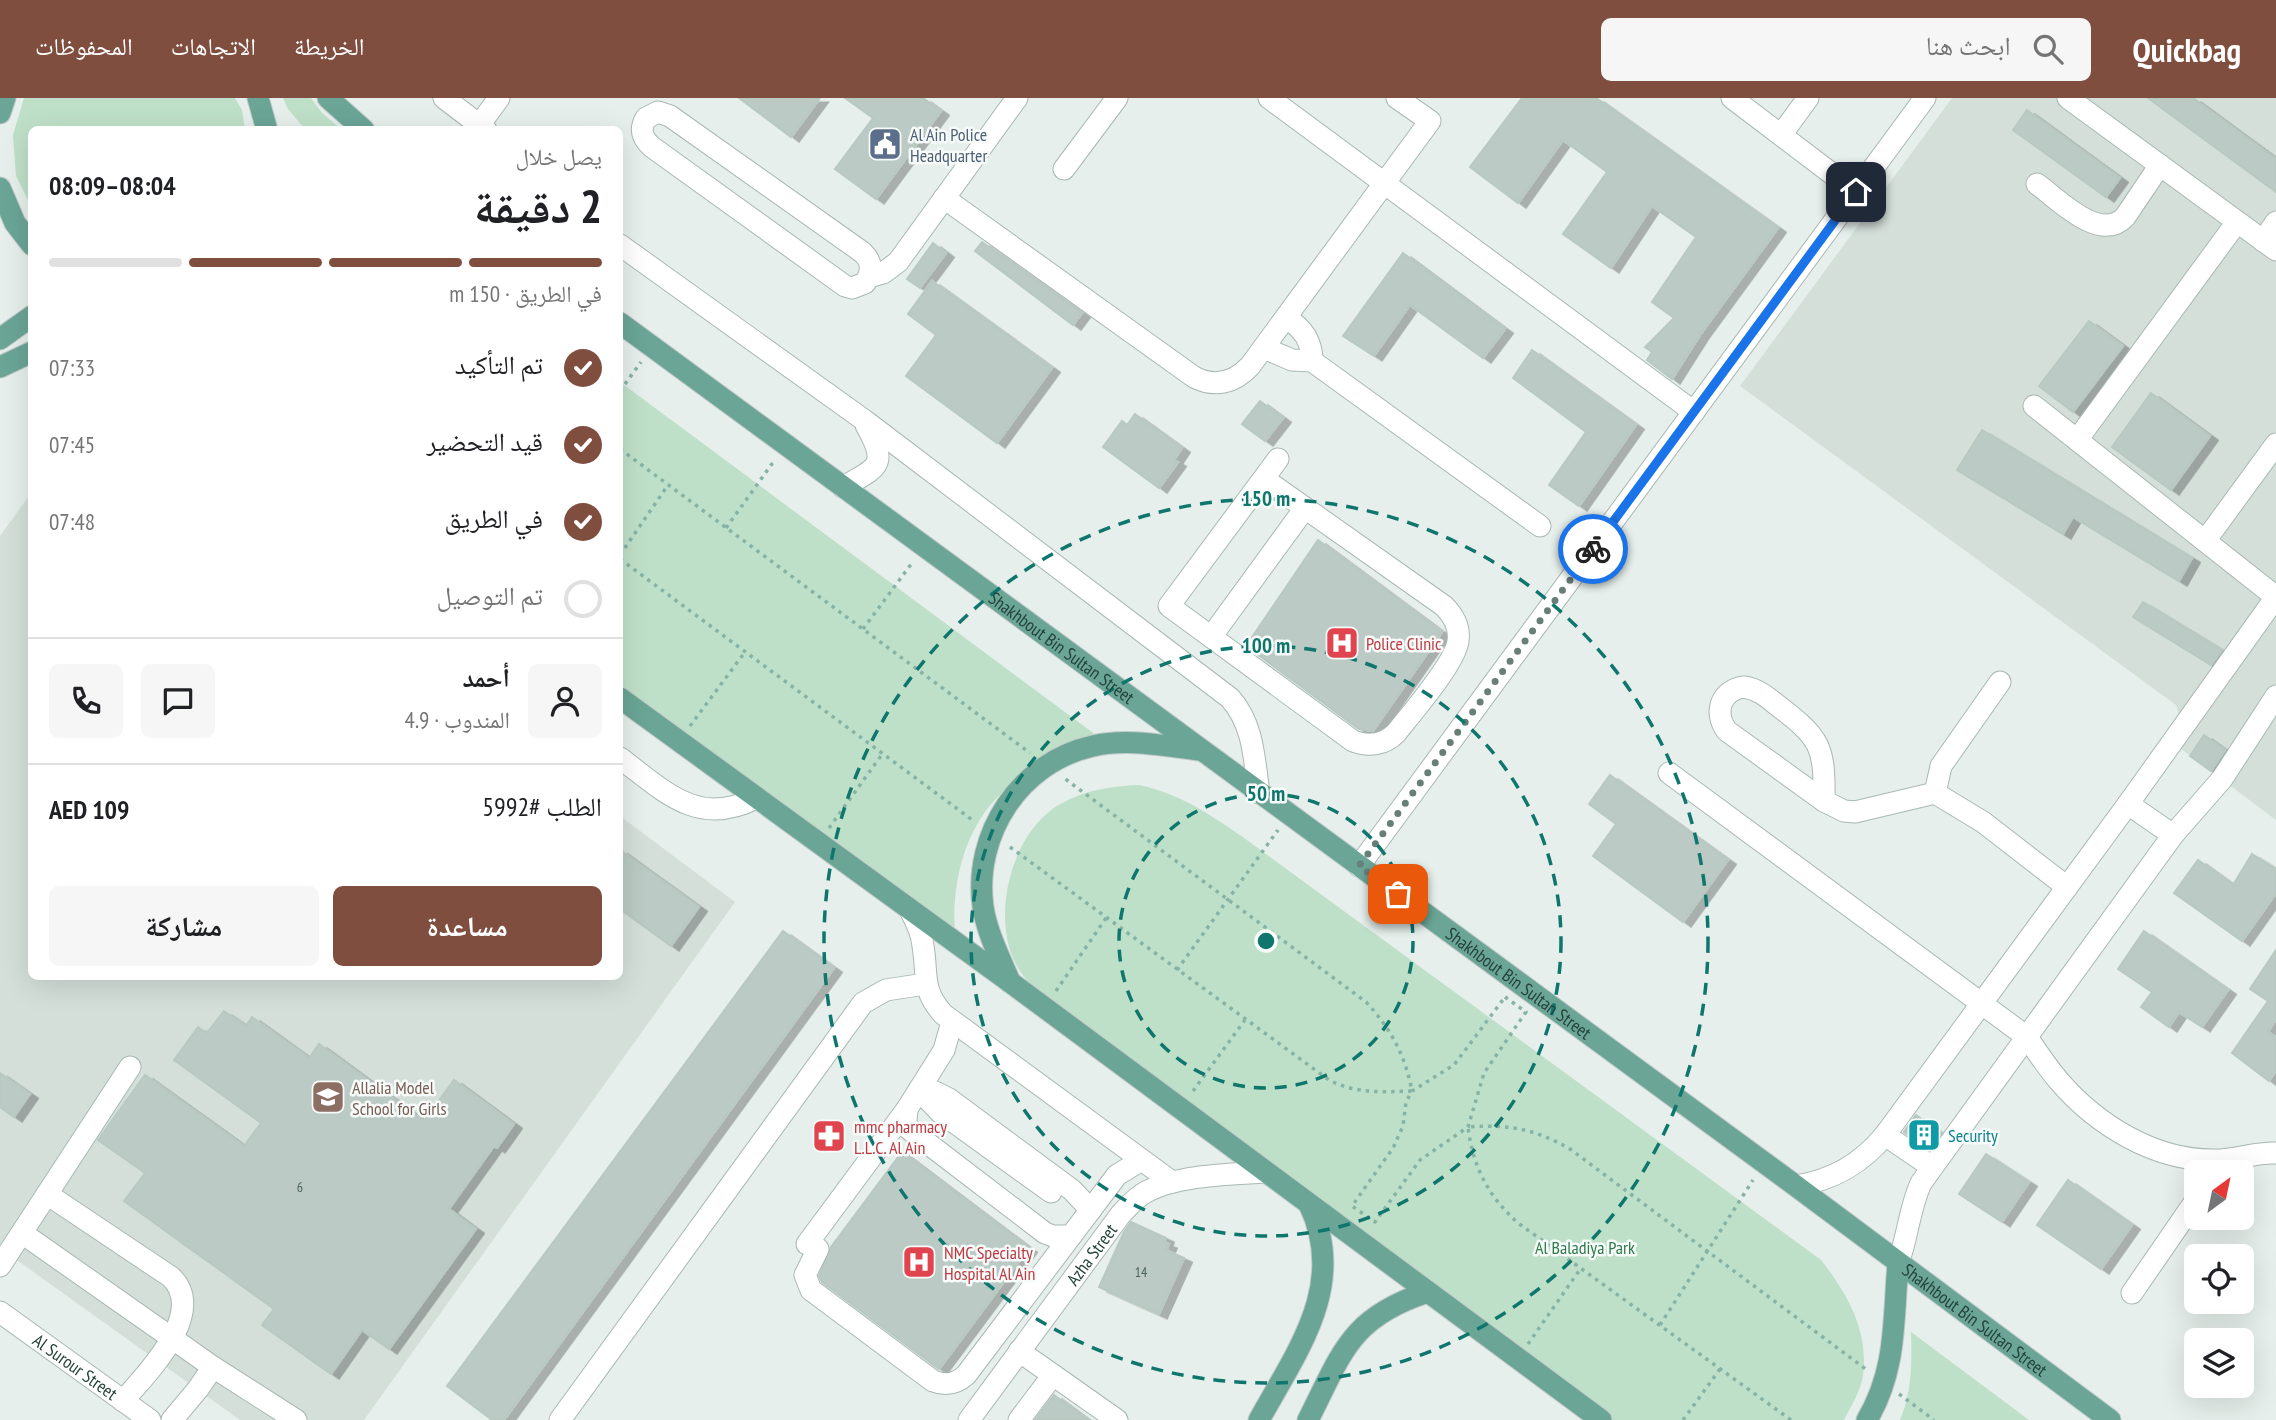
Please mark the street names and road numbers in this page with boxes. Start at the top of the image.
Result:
street label: Shakhbout Bin Sultan Street [984,586,1139,708]
street label: Shakhbout Bin Sultan Street [1442,922,1596,1044]
street label: Azha Street [1061,1219,1122,1290]
street label: Shakhbout Bin Sultan Street [1898,1258,2052,1381]
street label: Al Surour Street [29,1328,122,1405]

